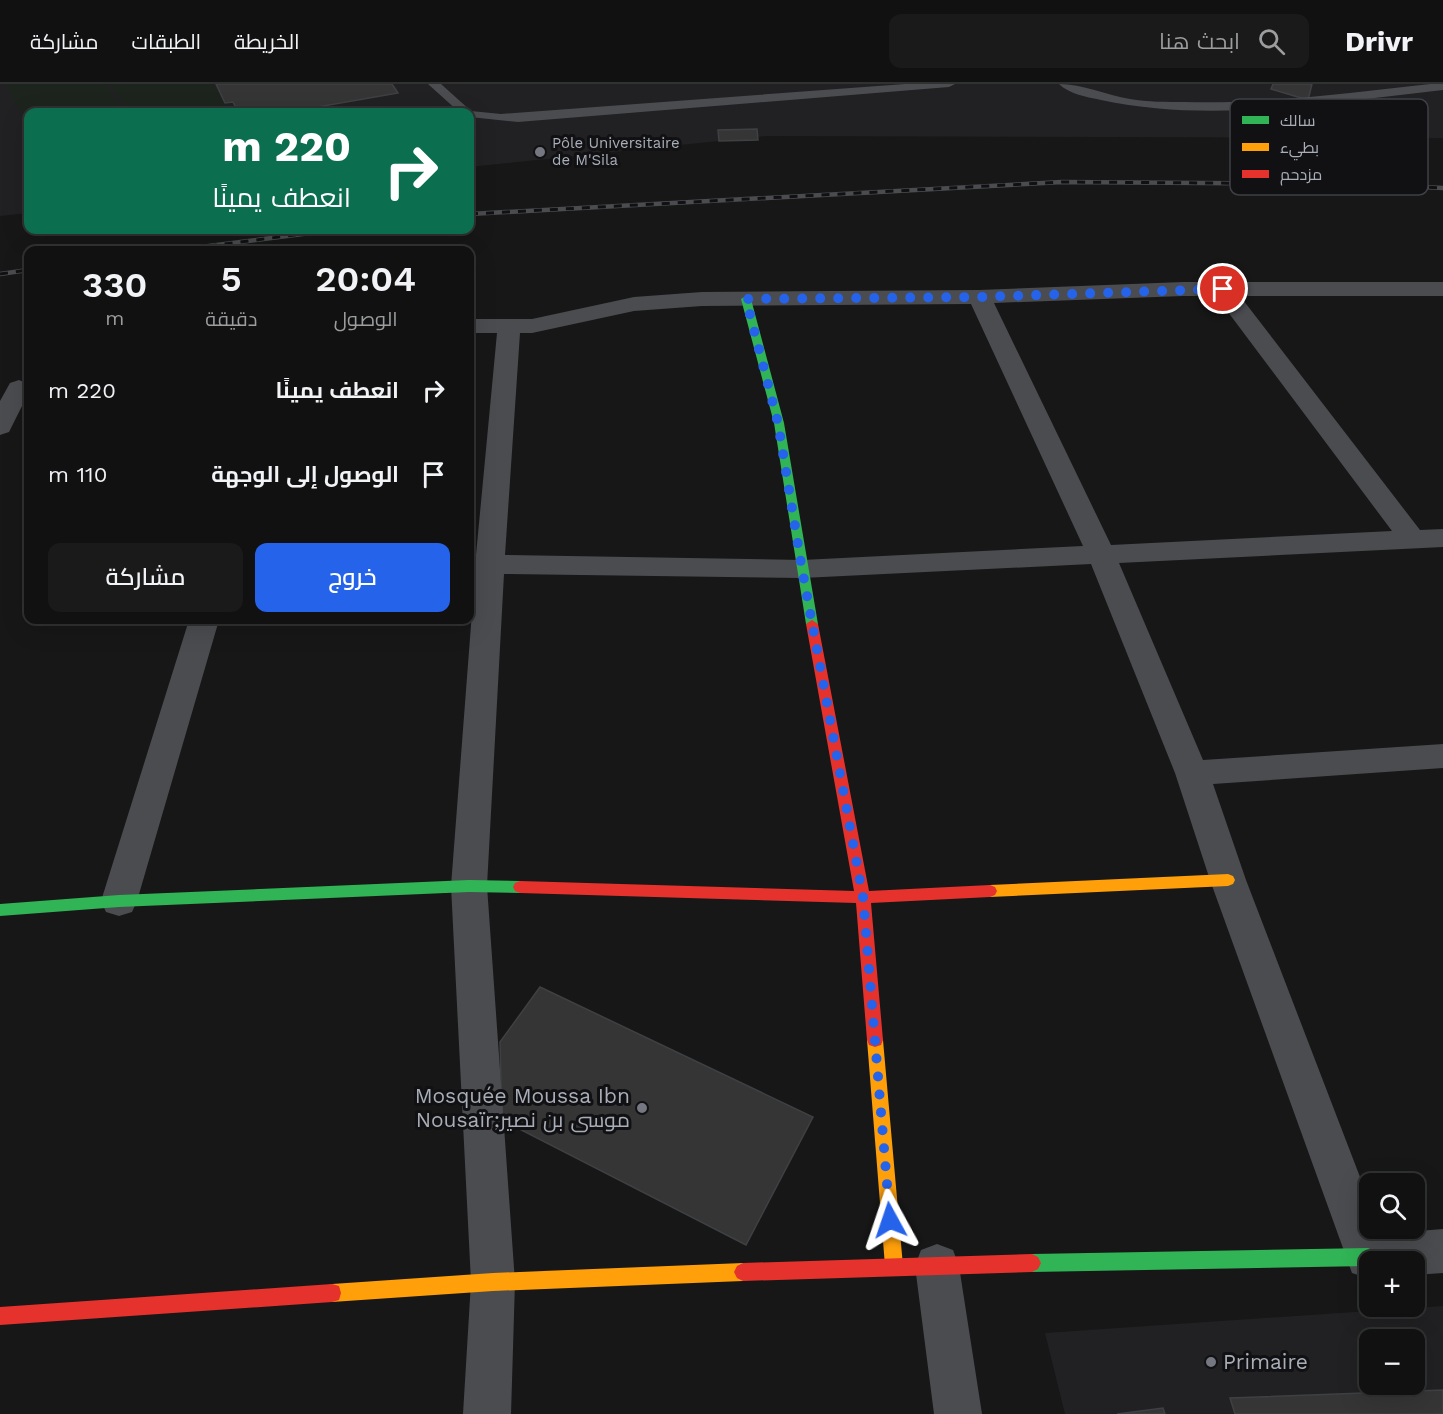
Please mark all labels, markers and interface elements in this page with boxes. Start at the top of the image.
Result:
search box [889,14,1309,68]
icon: search [1255,25,1288,58]
text: Drivr [1345,25,1413,58]
text: مشاركة [30,29,99,54]
text: الطبقات [132,29,201,54]
text: الخريطة [234,29,300,54]
text: ابحث هنا [1159,29,1240,54]
legend [1230,99,1428,195]
text: سالك [1280,111,1315,130]
text: 220 m [222,122,351,171]
icon: right [372,132,450,210]
place label: Pôle Universitaire de M'Sila [552,134,680,169]
text: بطيء [1280,138,1319,161]
marker: Pôle Universitaire de M'Sila [533,145,547,159]
text: مزدحم [1280,165,1322,186]
text: انعطف يمينًا [212,182,351,214]
text: 5 [221,258,242,300]
text: 20:04 [315,258,416,300]
pin [1197,263,1248,314]
text: 330 [82,264,147,306]
icon: arrive [1206,272,1239,305]
text: m [105,306,124,330]
text: دقيقة [205,307,257,331]
text: الوصول [334,307,398,331]
icon: right [417,374,450,407]
text: 220 m [48,378,116,403]
text: انعطف يمينًا [275,378,399,403]
icon: arrive [417,458,450,491]
text: 110 m [48,462,107,487]
text: الوصول إلى الوجهة [211,462,399,487]
button: مشاركة [48,543,243,612]
button: خروج [255,543,450,612]
place label: Mosquée Moussa Ibn Nousaïr;موسى بن نصير [415,1083,630,1133]
marker: Mosquée Moussa Ibn Nousaïr;موسى بن نصير [635,1101,649,1115]
map controls [1359,1173,1425,1395]
button: search [1359,1173,1425,1239]
position arrow [858,1188,922,1252]
button: + [1359,1251,1425,1317]
button: − [1359,1329,1425,1395]
place label: Primaire [1223,1349,1308,1374]
marker: Primaire [1204,1355,1218,1369]

